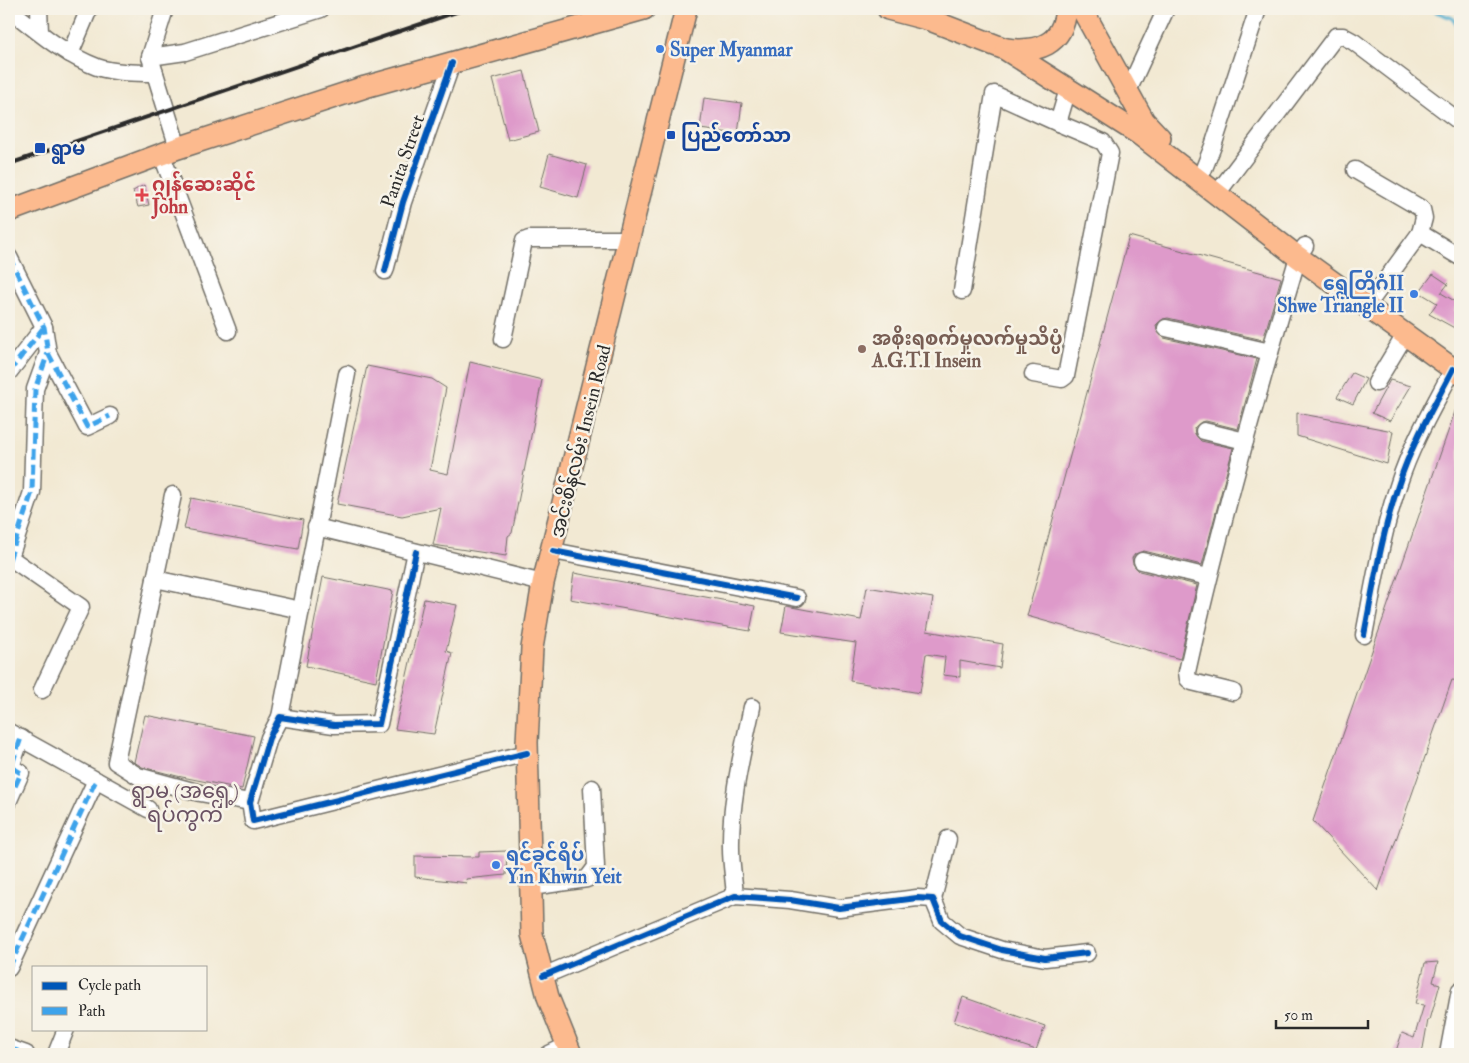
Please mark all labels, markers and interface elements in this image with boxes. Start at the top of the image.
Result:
place label: Super Myanmar [670,38,793,63]
marker: Super Myanmar [654,43,666,55]
street label: Panita Street [376,112,430,211]
place label: ပြည်တော်သာ [681,122,791,151]
marker: ပြည်တော်သာ [665,129,677,141]
place label: ရွာမ [51,137,85,164]
marker: ရွာမ [33,141,47,155]
place label: ဂျွန်ဆေးဆိုင် John [151,171,256,219]
marker: ဂျွန်ဆေးဆိုင် John [136,189,148,201]
place label: ရွှေတြိဂံII Shwe Triangle II [1277,270,1404,319]
marker: ရွှေတြိဂံII Shwe Triangle II [1408,288,1420,300]
place label: အစိုးရစက်မှုလက်မှုသိပ္ပံ A.G.T.I Insein [871,325,1063,373]
street label: အင်းစိန်လမ်း Insein Road [542,341,620,541]
marker: အစိုးရစက်မှုလက်မှုသိပ္ပံ A.G.T.I Insein [856,343,868,355]
district label: ရွာမ (အရှေ့) ရပ်ကွက် [131,778,239,832]
place label: ရင်ခွင်ရိပ် Yin Khwin Yeit [505,841,623,889]
marker: ရင်ခွင်ရိပ် Yin Khwin Yeit [490,859,502,871]
legend [32,966,208,1030]
text: Cycle path [78,976,141,996]
scale bar [1276,998,1369,1030]
text: Path [78,1002,105,1021]
text: 50 m [1284,1006,1313,1025]

